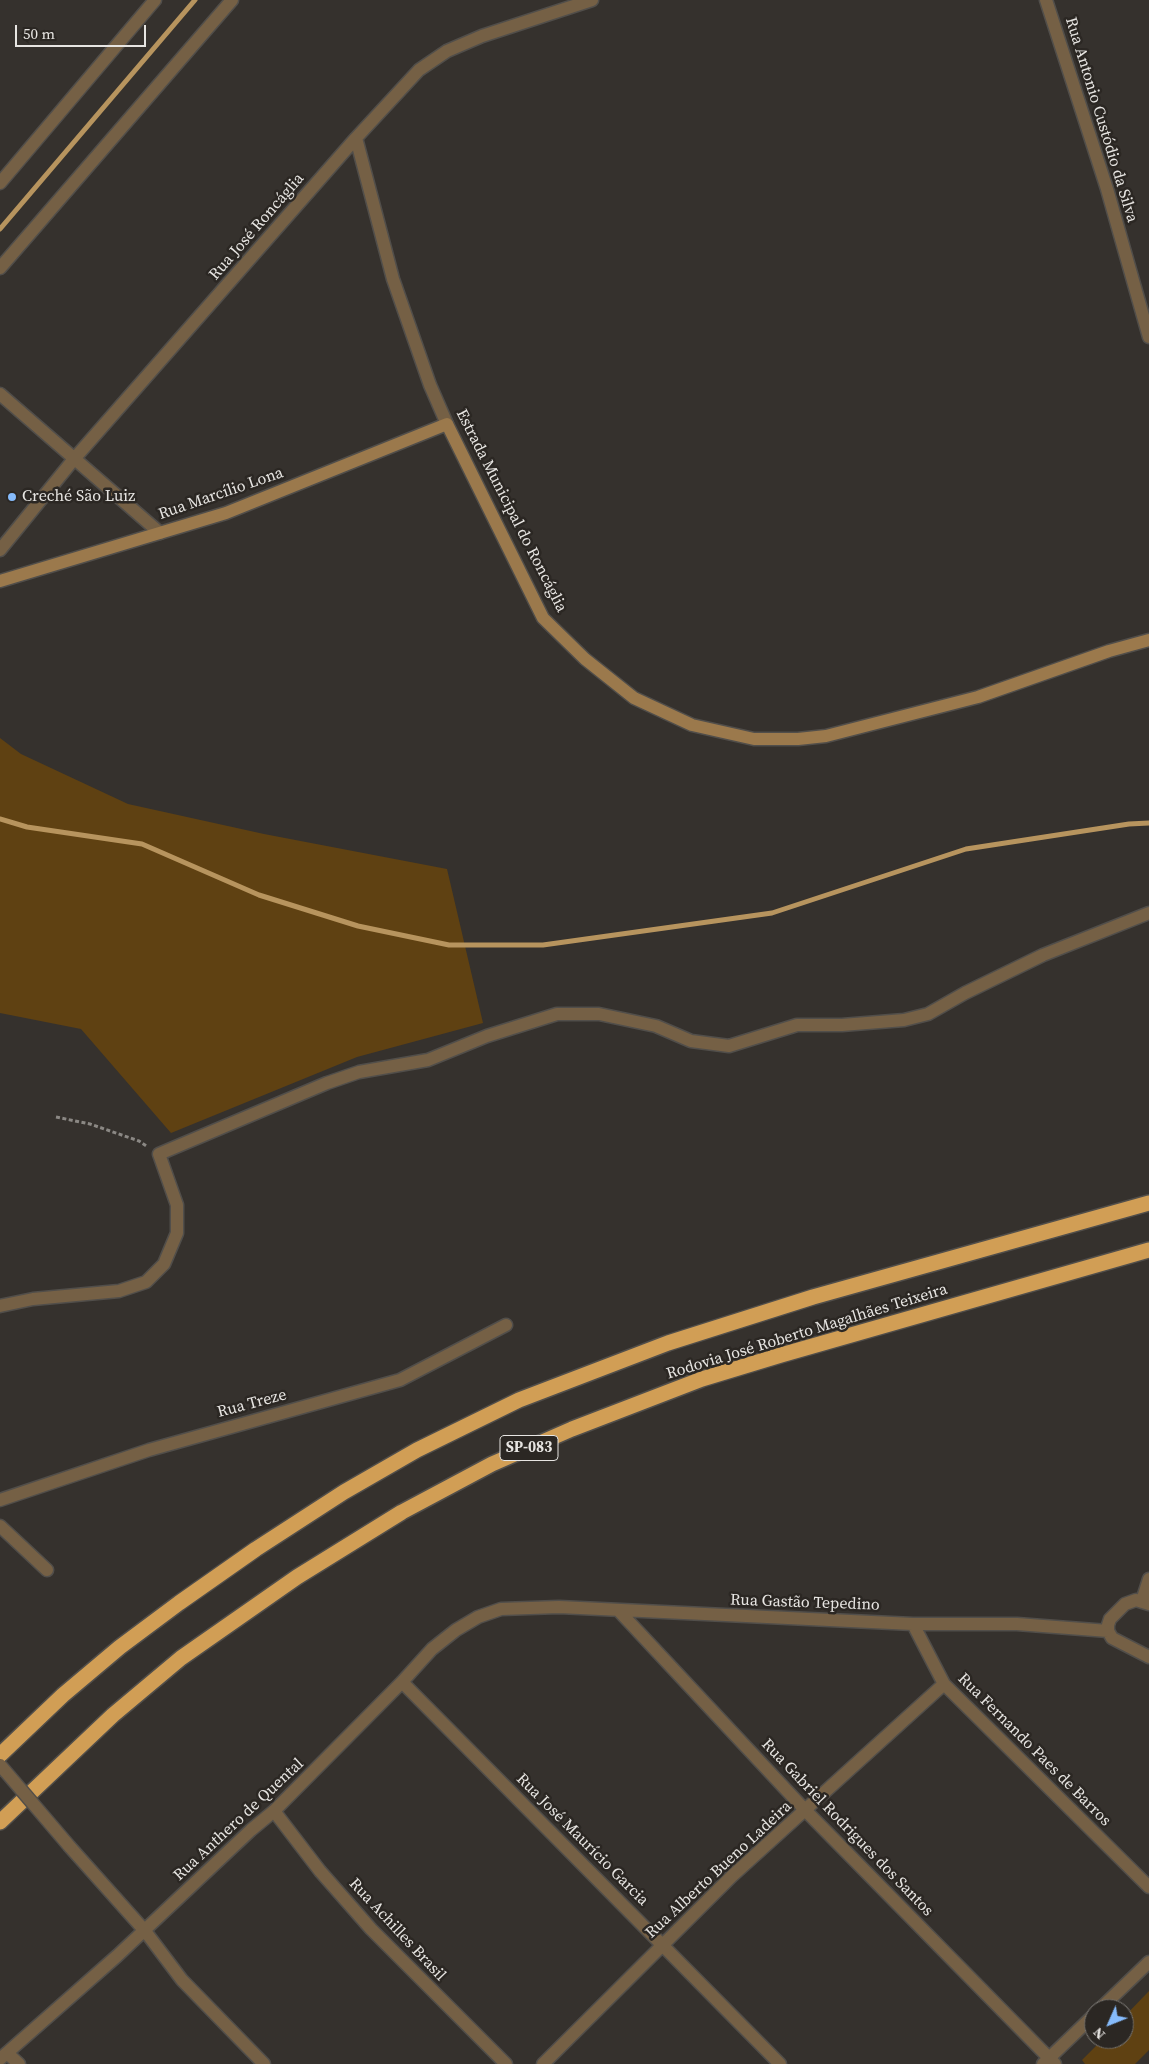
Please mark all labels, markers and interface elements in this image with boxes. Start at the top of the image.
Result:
scale bar [18,15,149,47]
street label: Rua Antonio Custódio da Silva [1061,15,1141,225]
text: 50 m [23,23,55,44]
street label: Rua José Roncáglia [205,170,309,284]
street label: Estrada Municipal do Roncáglia [451,406,571,616]
street label: Rua Marcílio Lona [156,464,286,524]
place label: Creché São Luiz [22,487,135,507]
marker: Creché São Luiz [6,491,18,503]
street label: Rodovia José Roberto Magalhães Teixeira [664,1280,950,1384]
street label: Rua Treze [215,1386,289,1422]
road number: SP-083 [500,1436,558,1460]
street label: Rua Gastão Tepedino [730,1591,880,1615]
street label: Rua Fernando Paes de Barros [953,1669,1115,1831]
street label: Rua Gabriel Rodrigues dos Santos [757,1735,937,1921]
street label: Rua Anthero de Quental [170,1755,308,1885]
street label: Rua José Maurício Garcia [512,1770,652,1910]
street label: Rua Alberto Bueno Ladeira [642,1797,796,1943]
street label: Rua Achilles Brasil [344,1875,450,1985]
north arrow [1084,1999,1134,2049]
text: N [1088,2023,1110,2044]

